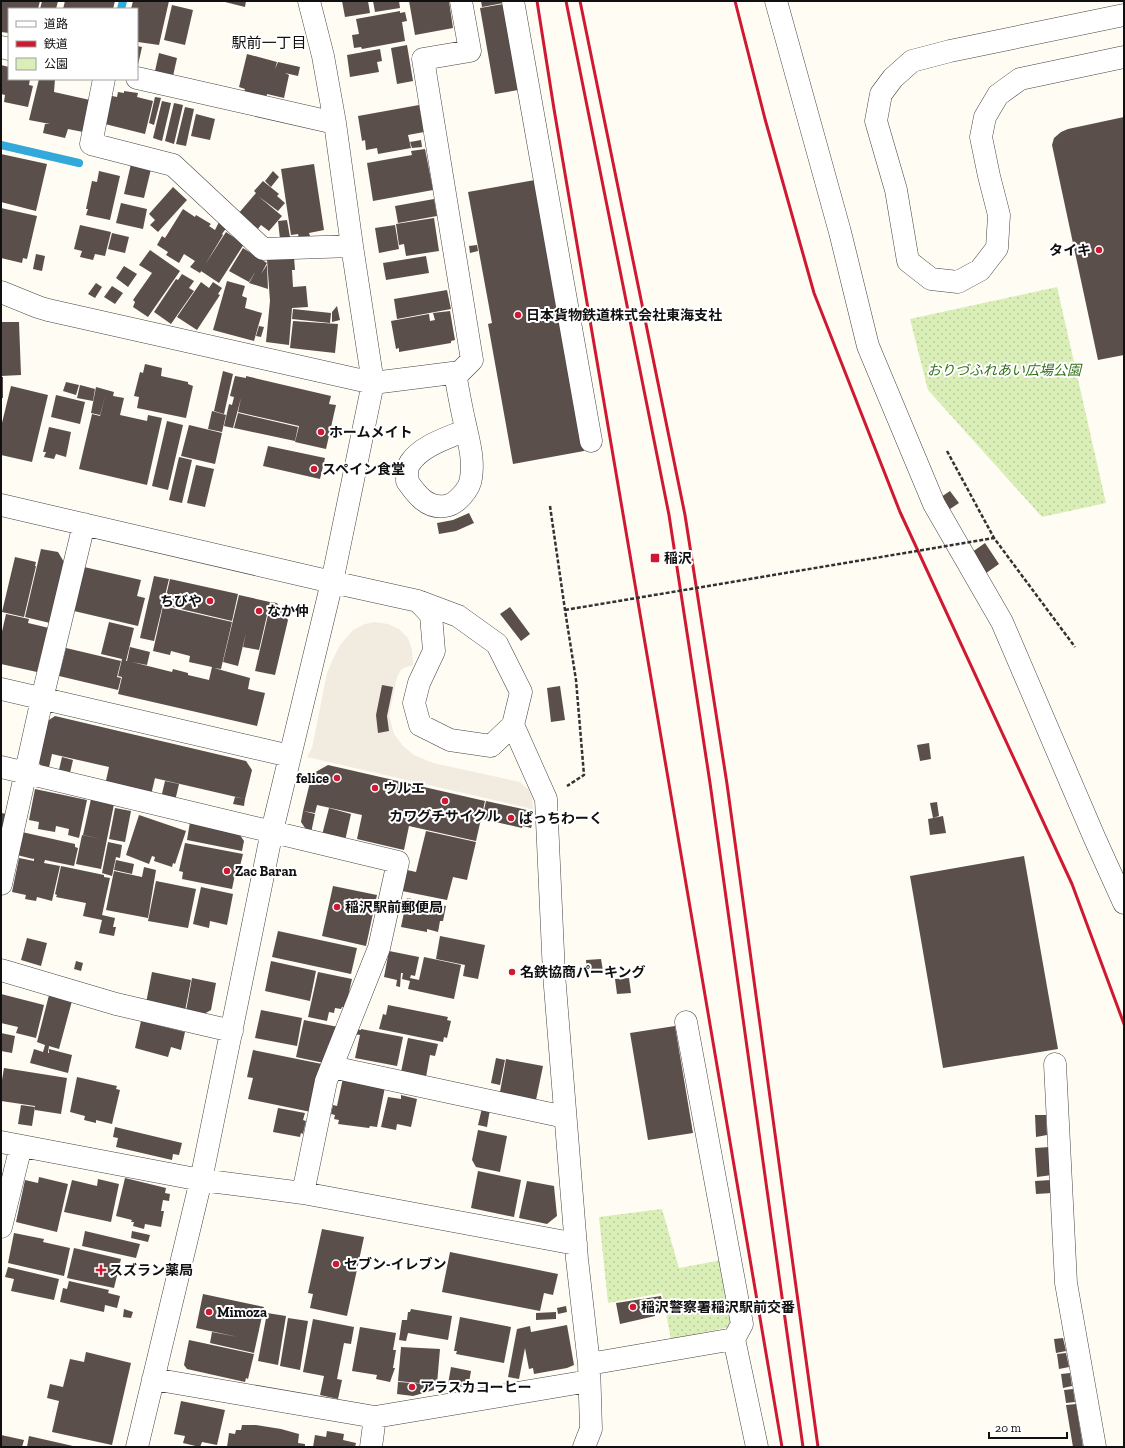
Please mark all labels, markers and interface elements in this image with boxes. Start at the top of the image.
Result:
legend [8,8,138,80]
text: 道路 [44,17,68,31]
district label: 駅前一丁目 [231,34,307,52]
text: 鉄道 [44,37,68,51]
text: 公園 [44,57,68,71]
place label: タイキ [1049,242,1091,259]
marker: タイキ [1094,245,1104,255]
place label: 日本貨物鉄道株式会社東海支社 [526,307,722,324]
marker: 日本貨物鉄道株式会社東海支社 [513,310,523,320]
park label: おりづふれあい広場公園 [927,362,1083,379]
place label: ホームメイト [329,424,413,441]
marker: ホームメイト [316,427,326,437]
place label: スペイン食堂 [322,461,405,478]
marker: スペイン食堂 [309,464,319,474]
place label: 稲沢 [664,550,692,567]
marker: 稲沢 [649,552,661,564]
place label: ちびや [160,593,202,610]
marker: ちびや [205,596,215,606]
place label: なか仲 [267,603,309,620]
marker: なか仲 [254,606,264,616]
place label: felice [296,770,329,787]
marker: felice [332,773,342,783]
place label: ウルエ [383,780,425,797]
marker: ウルエ [370,783,380,793]
marker: カワグチサイクル [440,796,450,806]
place label: カワグチサイクル [389,808,501,825]
place label: ぱっちわーく [519,810,603,827]
marker: ぱっちわーく [506,813,516,823]
place label: Zac Baran [235,863,298,880]
marker: Zac Baran [222,866,232,876]
place label: 稲沢駅前郵便局 [345,899,443,916]
marker: 稲沢駅前郵便局 [332,902,342,912]
place label: 名鉄協商パーキング [520,964,646,981]
marker: 名鉄協商パーキング [507,967,517,977]
place label: セブン-イレブン [344,1256,447,1273]
marker: セブン-イレブン [331,1259,341,1269]
place label: スズラン薬局 [109,1262,193,1279]
marker: スズラン薬局 [96,1265,106,1275]
place label: 稲沢警察署稲沢駅前交番 [641,1299,795,1316]
marker: 稲沢警察署稲沢駅前交番 [628,1302,638,1312]
place label: Mimoza [217,1304,267,1321]
marker: Mimoza [204,1307,214,1317]
place label: アラスカコーヒー [420,1379,532,1396]
marker: アラスカコーヒー [407,1382,417,1392]
scale bar [989,1414,1067,1440]
text: 20 m [995,1421,1022,1435]

